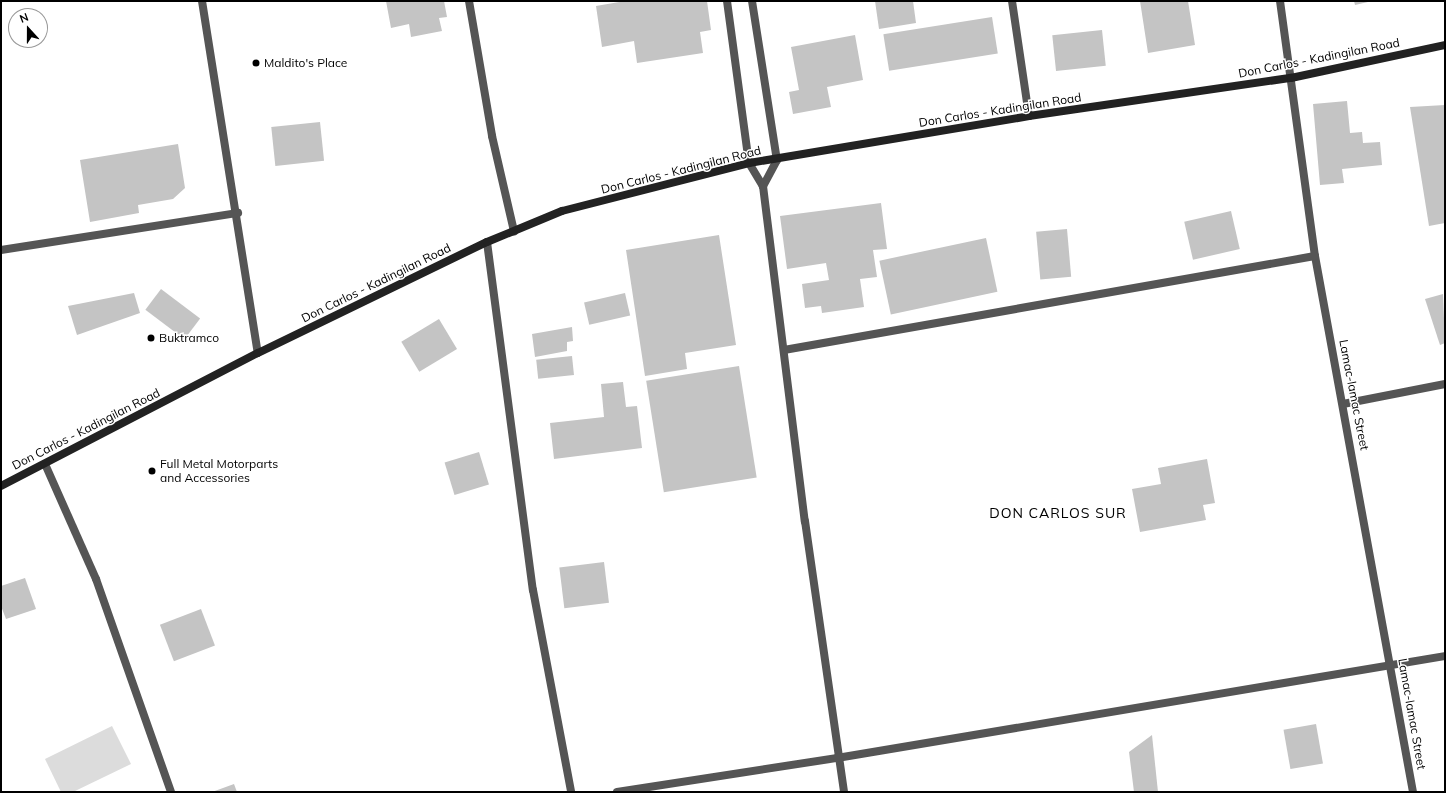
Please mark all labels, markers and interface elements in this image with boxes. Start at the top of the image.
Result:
north arrow [8,8,48,48]
text: N [18,10,30,26]
street label: Don Carlos - Kadingilan Road [1237,35,1401,81]
place label: Maldito's Place [264,56,347,70]
marker: Maldito's Place [251,58,261,68]
street label: Don Carlos - Kadingilan Road [918,90,1082,130]
street label: Don Carlos - Kadingilan Road [600,143,762,197]
street label: Don Carlos - Kadingilan Road [299,241,453,325]
place label: Buktramco [159,331,219,345]
marker: Buktramco [146,333,156,343]
street label: Lamac-lamac Street [1336,338,1372,452]
street label: Don Carlos - Kadingilan Road [10,385,162,473]
place label: Full Metal Motorparts and Accessories [160,457,278,485]
marker: Full Metal Motorparts and Accessories [147,466,157,476]
district label: DON CARLOS SUR [989,505,1127,521]
street label: Lamac-lamac Street [1395,657,1429,771]

